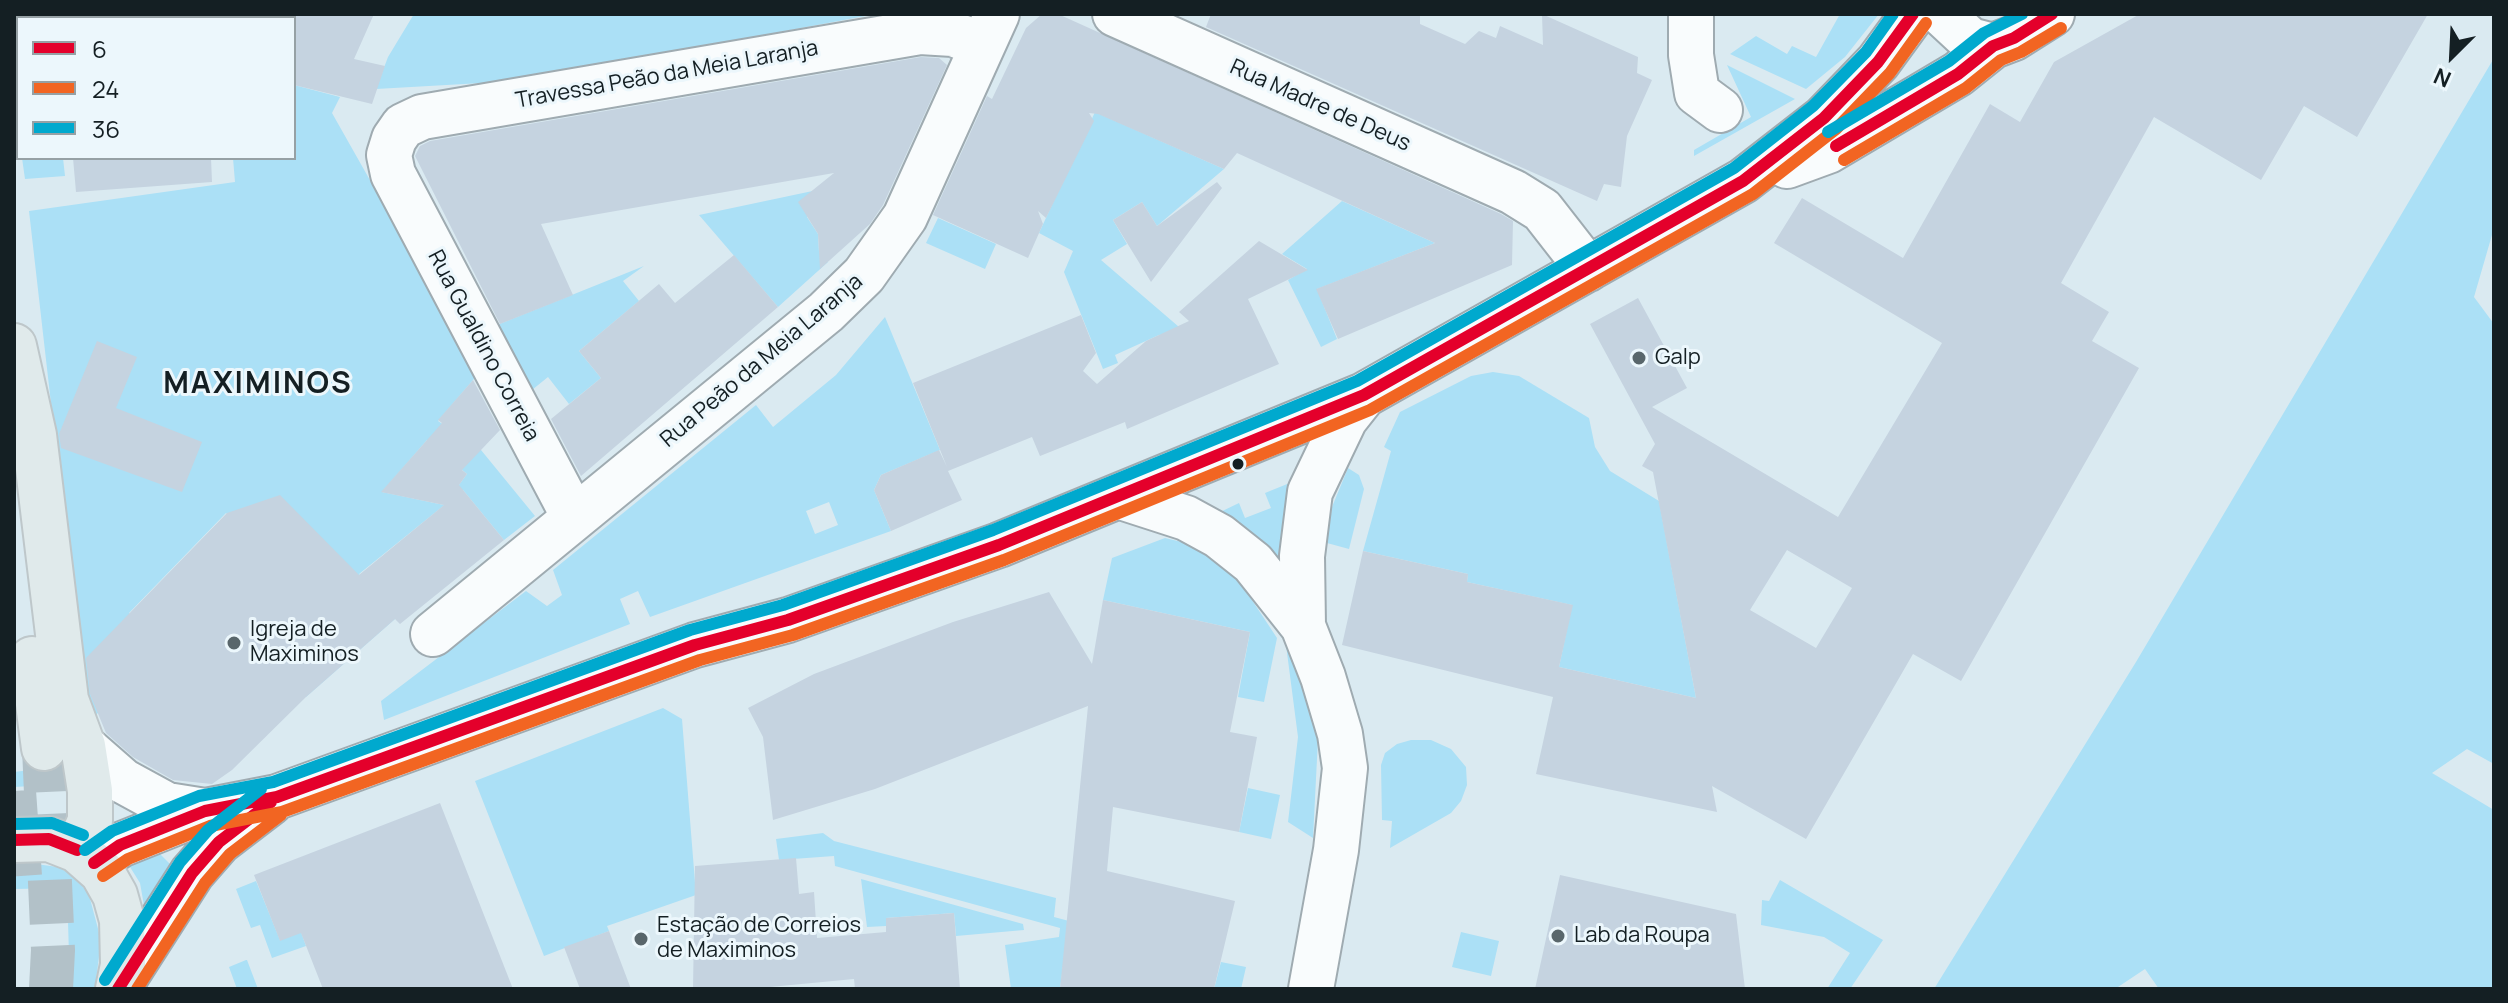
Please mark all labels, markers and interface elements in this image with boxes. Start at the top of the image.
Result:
legend [16,16,296,160]
north arrow [2412,16,2492,96]
text: 6 [92,32,107,65]
street label: Travessa Peão da Meia Laranja [514,35,820,115]
street label: Rua Madre de Deus [1226,54,1414,158]
text: N [2429,61,2456,95]
text: 24 [92,72,119,105]
text: 36 [92,112,120,145]
street label: Rua Gualdino Correia [421,246,545,446]
street label: Rua Peão da Meia Laranja [656,269,868,453]
place label: Galp [1655,345,1701,371]
marker: Galp [1630,349,1648,367]
district label: MAXIMINOS [163,367,353,403]
unlabelled marker [1230,456,1246,472]
place label: Igreja de Maximinos [250,617,359,668]
marker: Igreja de Maximinos [225,634,243,652]
place label: Estação de Correios de Maximinos [657,913,861,964]
place label: Lab da Roupa [1574,923,1710,949]
marker: Lab da Roupa [1549,927,1567,945]
marker: Estação de Correios de Maximinos [632,930,650,948]

